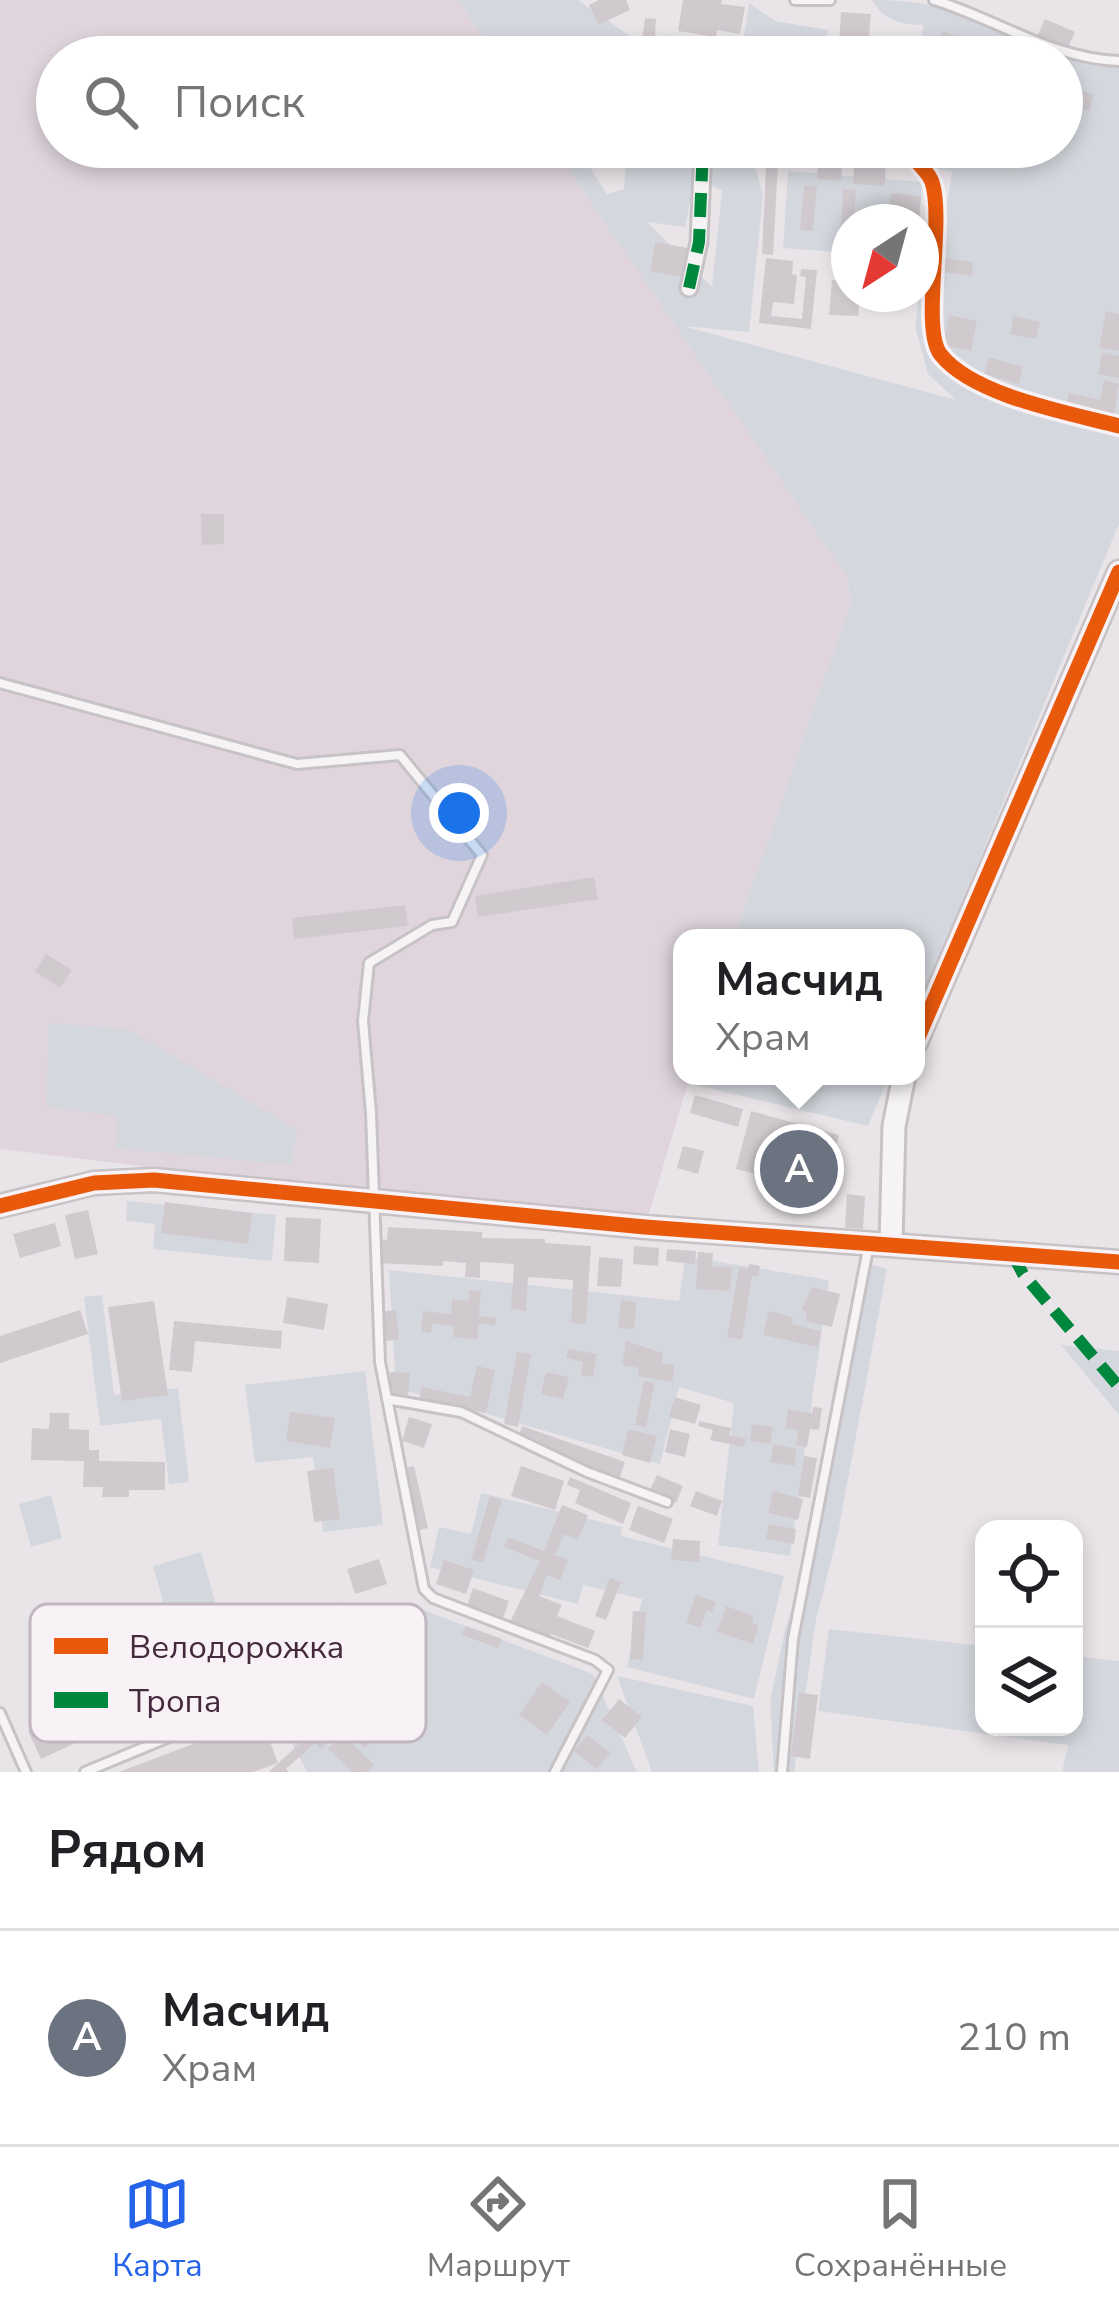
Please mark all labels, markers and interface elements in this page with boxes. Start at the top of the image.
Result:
search box [36,36,1083,168]
icon: search [78,69,144,135]
text: Поиск [174,72,305,133]
north arrow [831,204,939,312]
your location [429,783,489,843]
popup [673,929,925,1085]
text: Масчид [716,950,883,1011]
text: Храм [716,1011,811,1064]
pin: A [760,1124,838,1214]
map controls [975,1520,1083,1736]
button: locate [975,1520,1083,1628]
legend [30,1604,426,1742]
text: Велодорожка [129,1625,344,1670]
button: layers [975,1628,1083,1736]
text: Тропа [129,1679,222,1724]
text: Рядом [48,1815,206,1885]
text: Масчид [162,1981,329,2042]
text: A [72,2011,102,2064]
text: 210 m [957,2011,1071,2064]
text: Храм [162,2042,257,2095]
tab: Карта [112,2171,203,2288]
tab: Маршрут [427,2171,570,2288]
tab: Сохранённые [794,2171,1007,2288]

